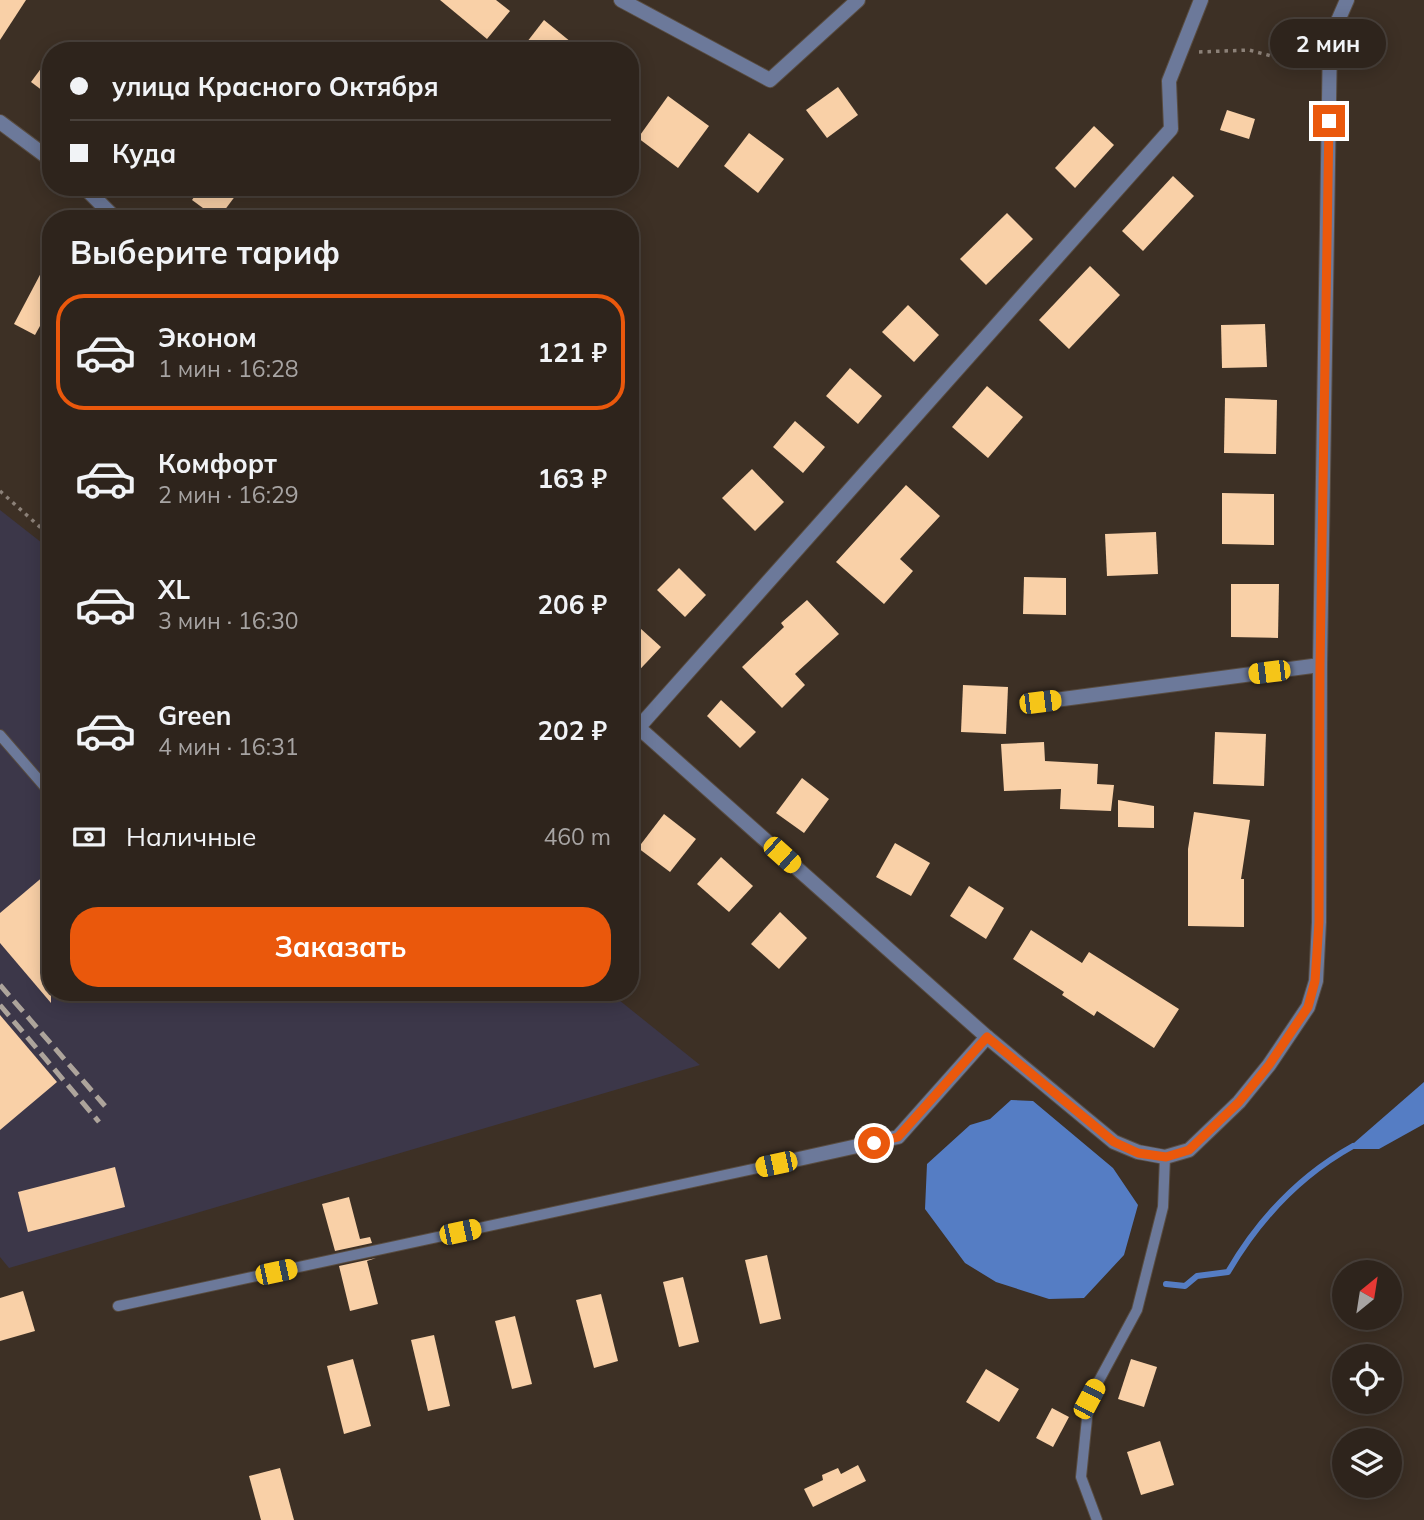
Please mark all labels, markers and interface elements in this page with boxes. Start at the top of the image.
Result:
callout: 2 мин [1271,19,1387,68]
text: 2 мин [1296,29,1360,58]
text: улица Красного Октября [112,70,439,103]
route end [1313,105,1345,137]
text: Куда [112,137,176,170]
text: Выберите тариф [70,232,340,272]
icon: car [74,321,137,384]
text: Эконом [158,321,257,354]
text: 121 ₽ [537,336,607,369]
text: 1 мин · 16:28 [158,354,298,383]
icon: car [74,447,137,510]
text: Комфорт [158,447,277,480]
text: 163 ₽ [537,462,607,495]
text: 2 мин · 16:29 [158,480,298,509]
icon: car [74,573,137,636]
text: XL [158,573,190,606]
text: 206 ₽ [537,588,607,621]
text: 3 мин · 16:30 [158,606,298,635]
car [1247,659,1292,685]
car [1018,689,1063,715]
icon: car [74,699,137,762]
text: Green [158,699,231,732]
text: 202 ₽ [537,714,607,747]
text: 4 мин · 16:31 [158,732,298,761]
icon: cash [70,818,108,856]
text: Наличные [126,820,256,853]
text: 460 m [543,822,611,851]
car [760,833,805,877]
button: Заказать [70,907,611,987]
route start [858,1127,890,1159]
car [754,1149,799,1179]
car [438,1217,483,1247]
car [254,1257,299,1287]
north arrow [1332,1260,1402,1330]
map controls [1332,1260,1402,1498]
button: locate [1332,1344,1402,1414]
car [1070,1376,1109,1422]
button: layers [1332,1428,1402,1498]

